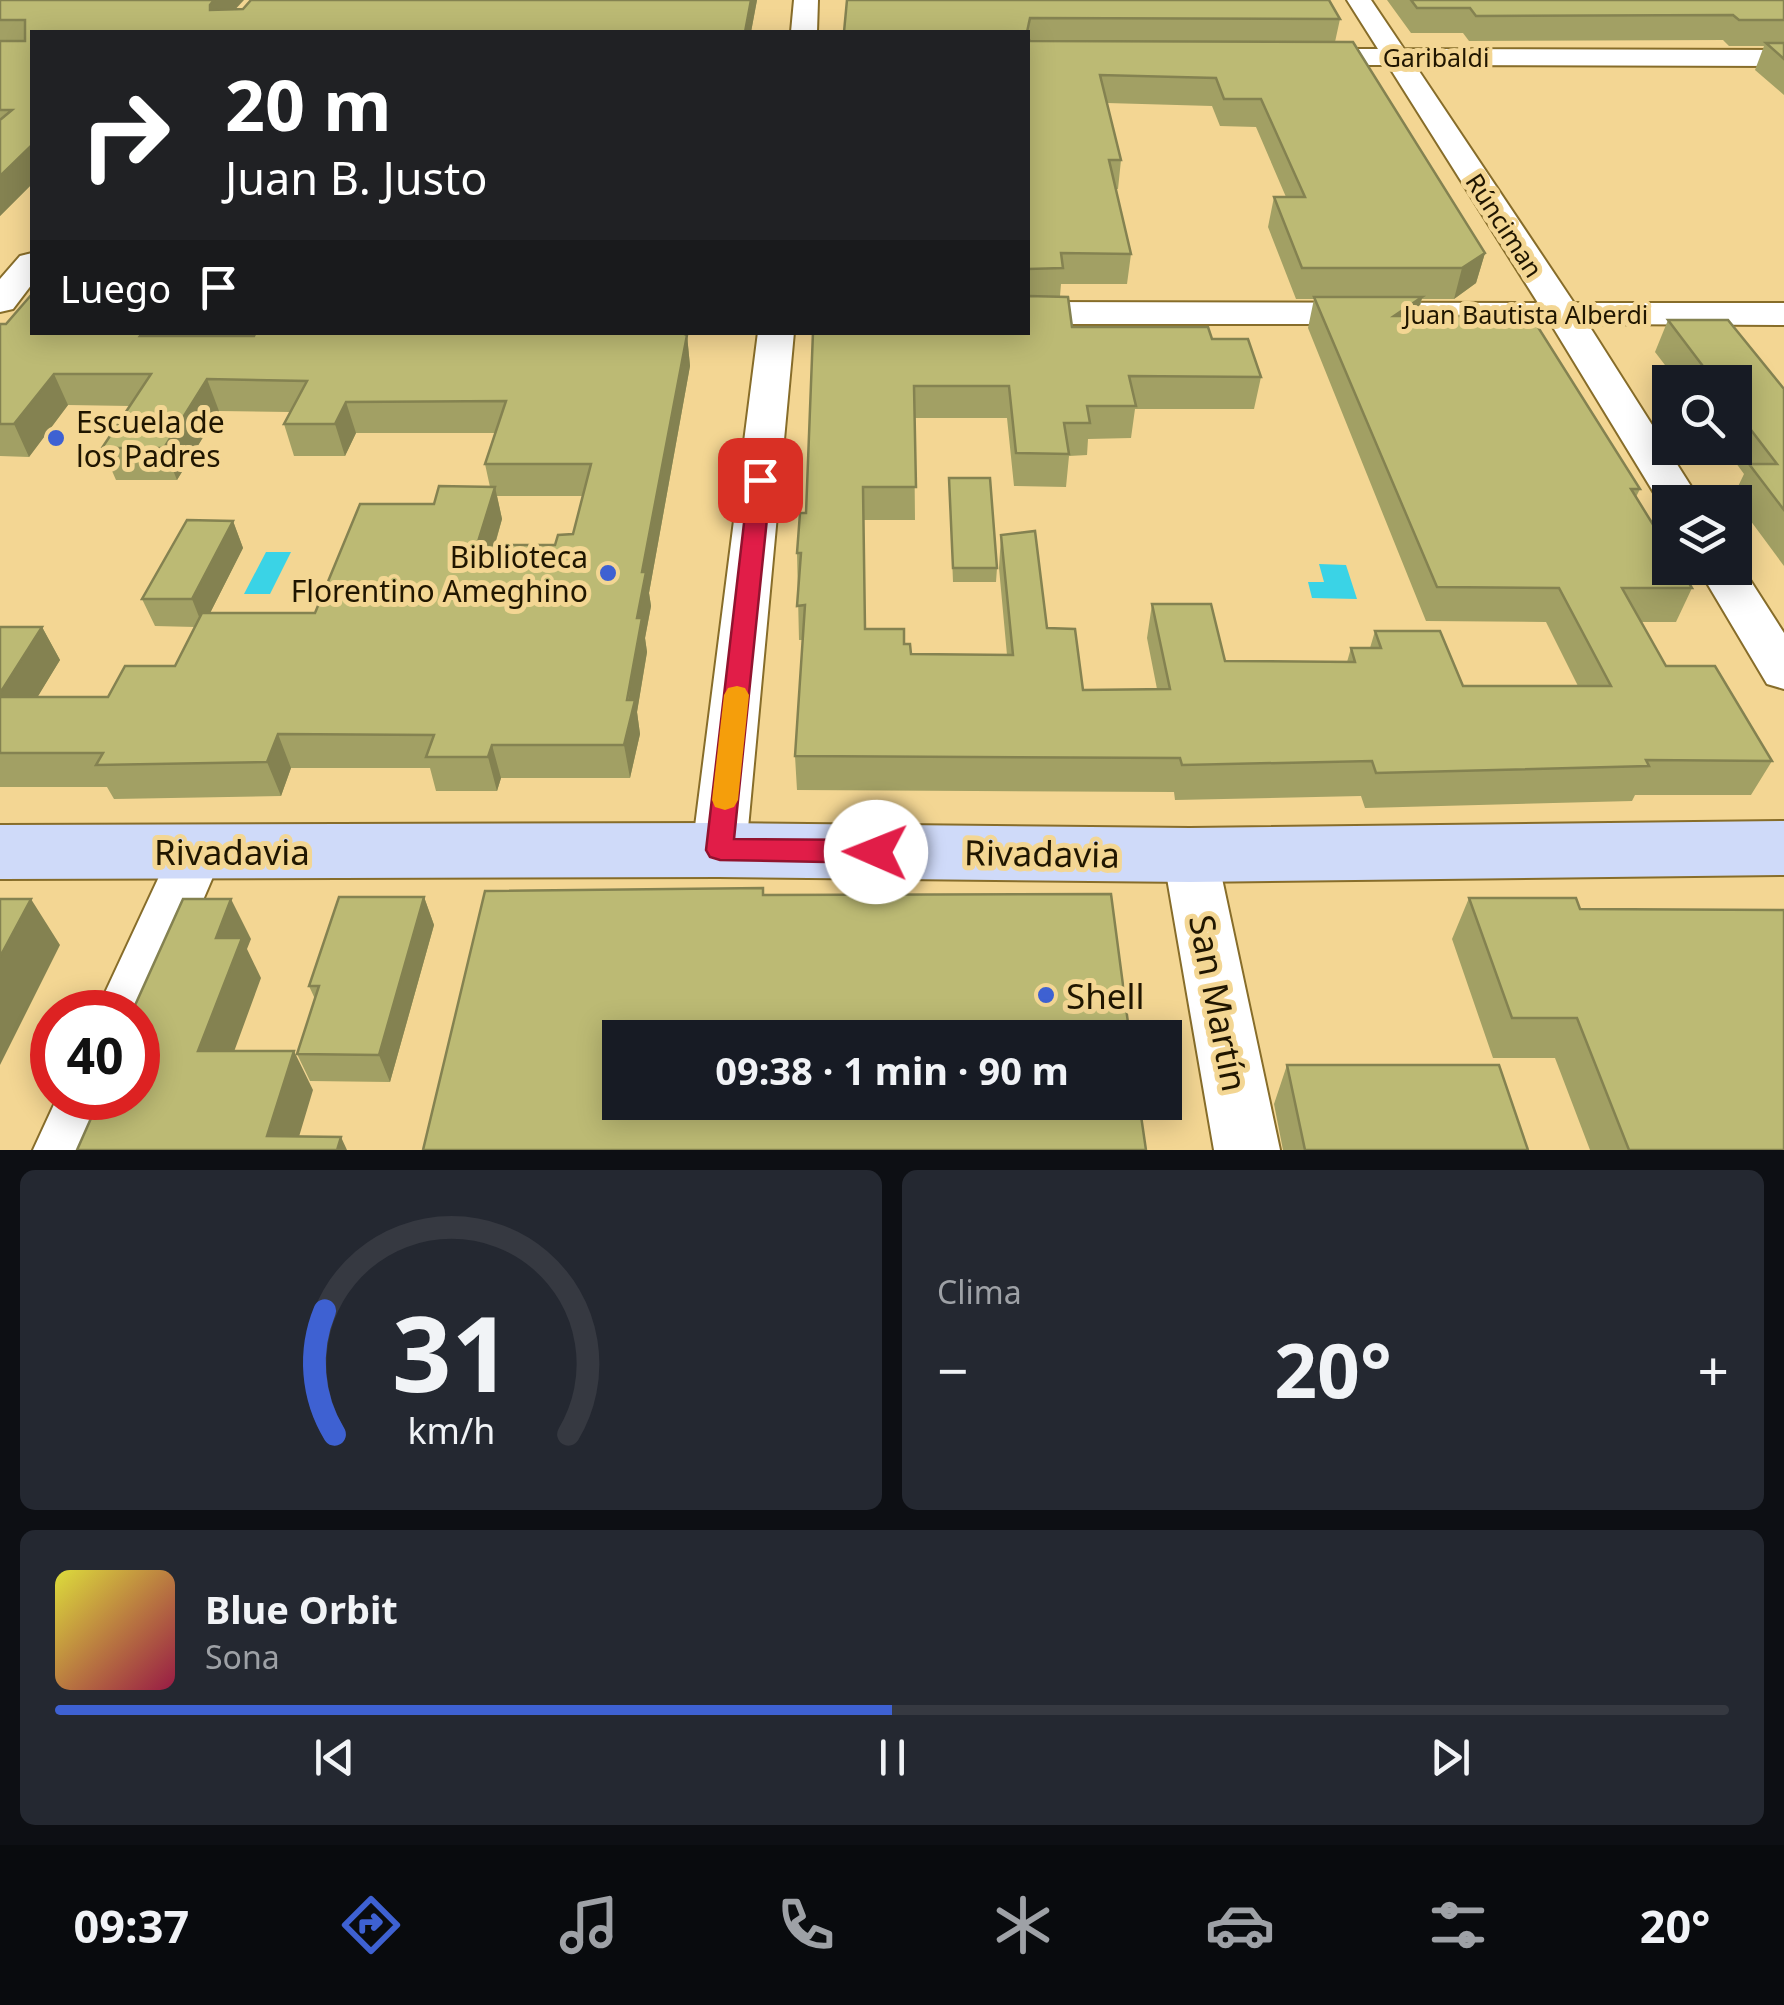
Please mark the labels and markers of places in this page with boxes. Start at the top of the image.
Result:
place label: Escuela de los Padres [76,401,225,476]
marker: Escuela de los Padres [45,427,67,449]
pin [718,438,803,523]
place label: Biblioteca Florentino Ameghino [291,536,588,611]
marker: Biblioteca Florentino Ameghino [597,562,619,584]
place label: Shell [1066,972,1145,1019]
marker: Shell [1035,984,1057,1006]

